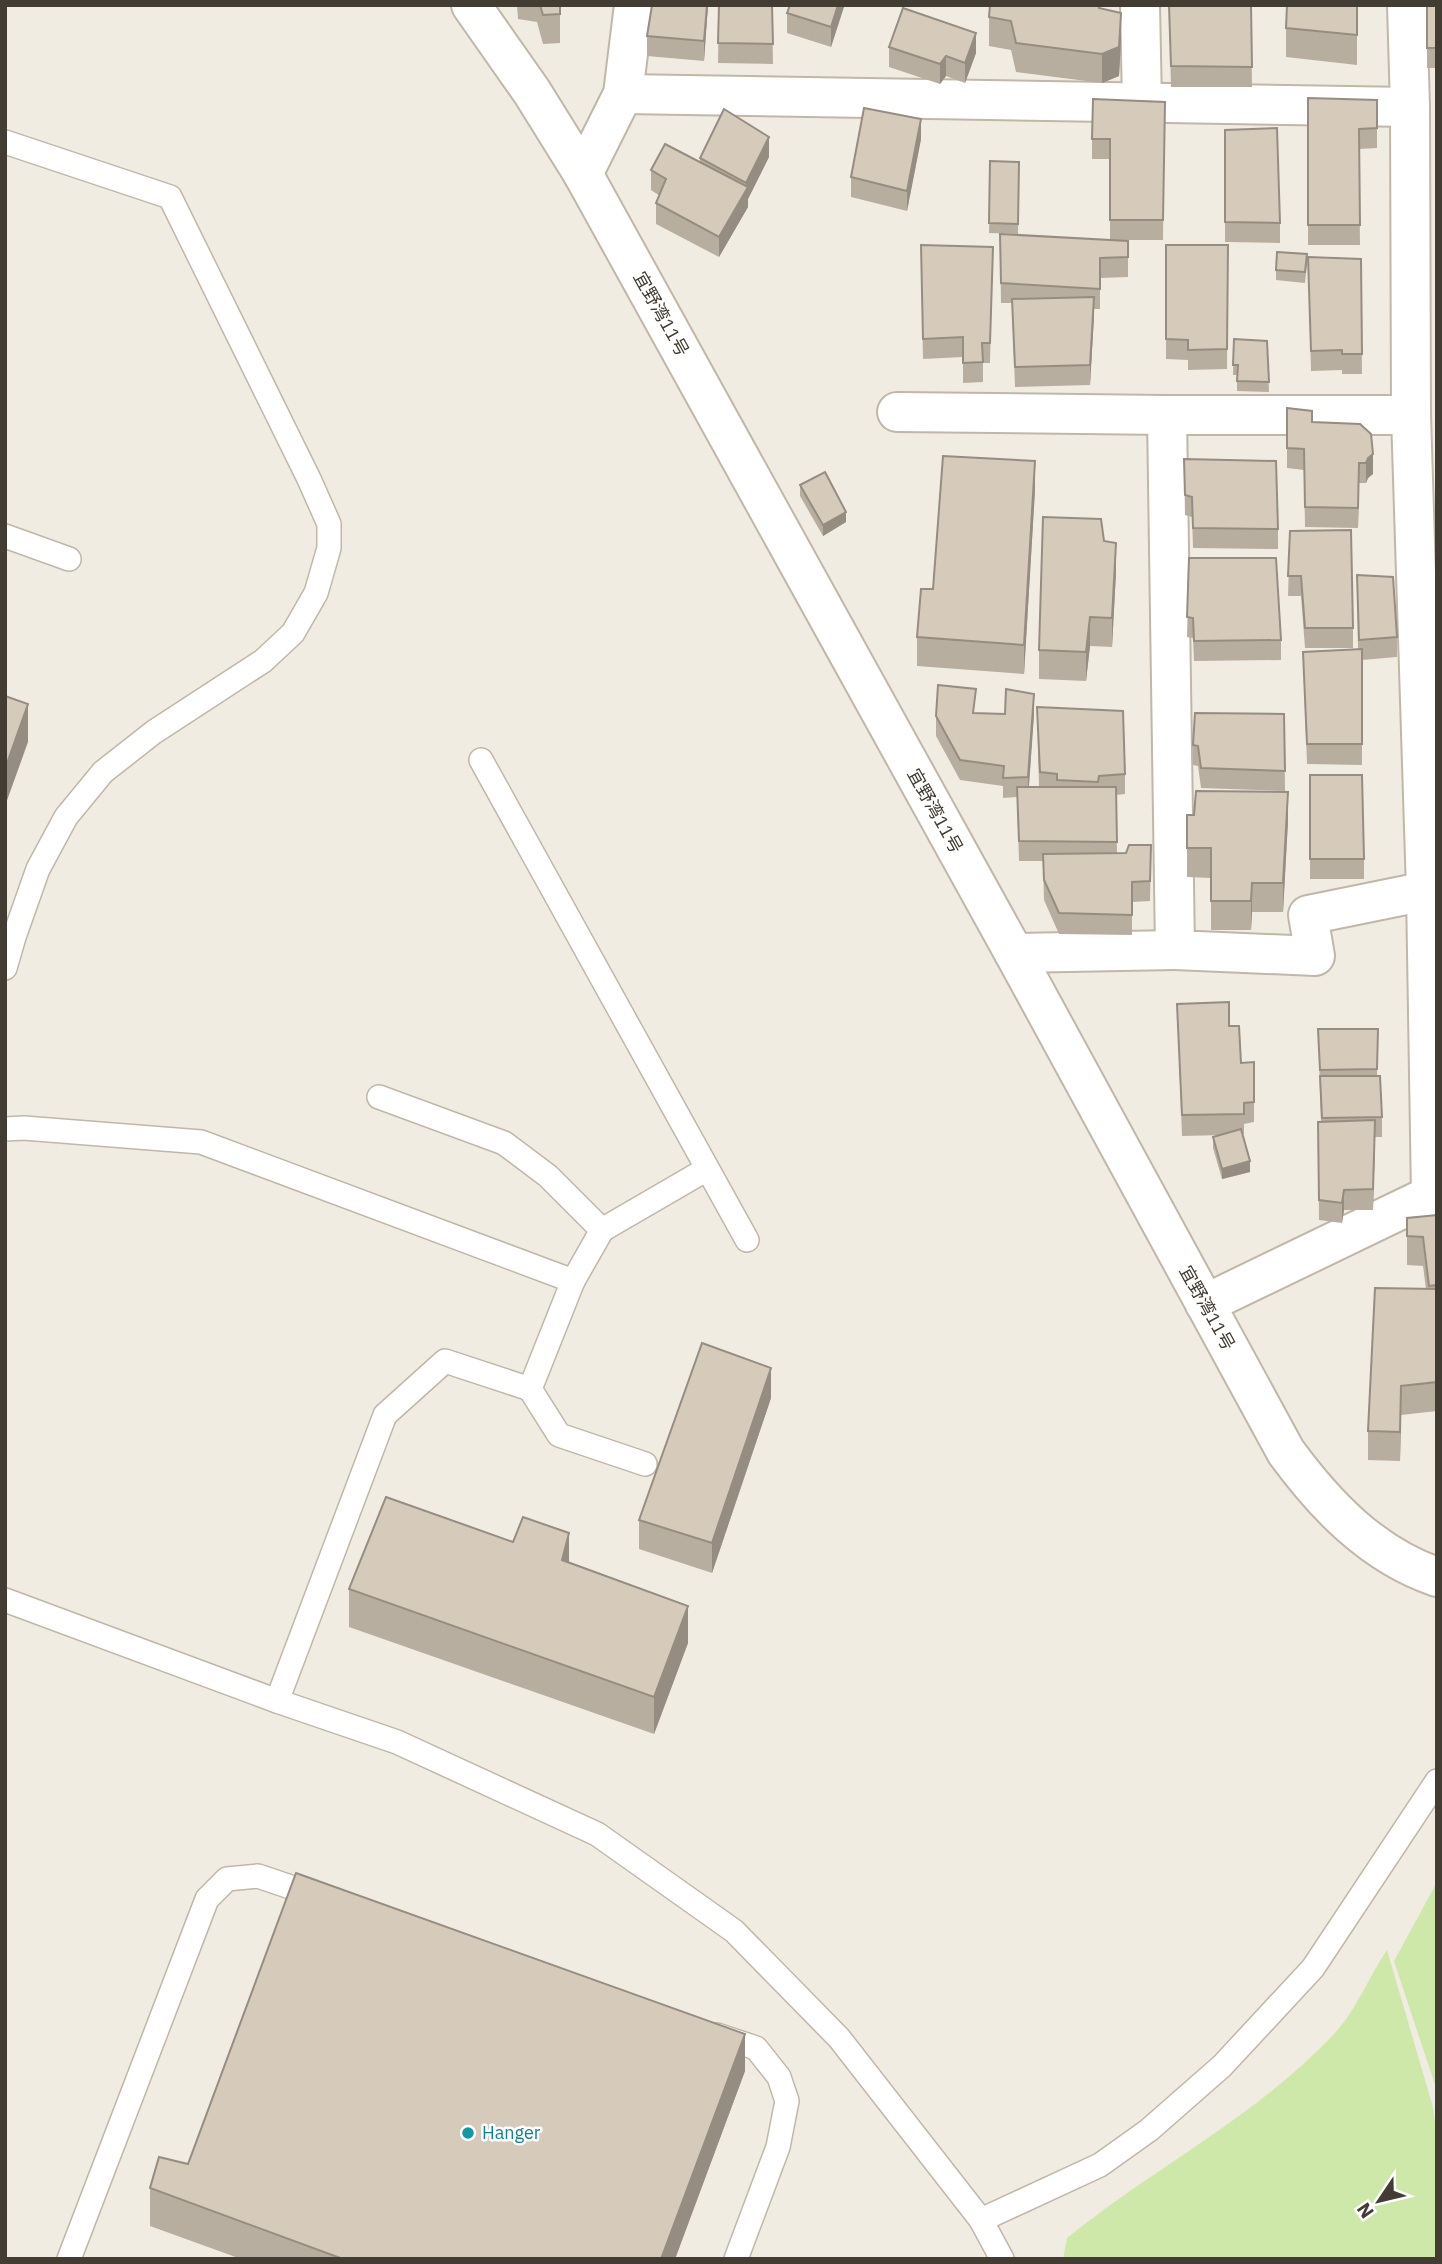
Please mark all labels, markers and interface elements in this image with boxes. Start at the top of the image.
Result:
street label: 宜野湾11号 [629,267,694,360]
street label: 宜野湾11号 [903,764,968,857]
street label: 宜野湾11号 [1175,1261,1240,1354]
place label: Hanger [482,2121,541,2144]
marker: Hanger [460,2125,476,2141]
north arrow [1344,2166,1414,2236]
text: N [1351,2198,1379,2223]

